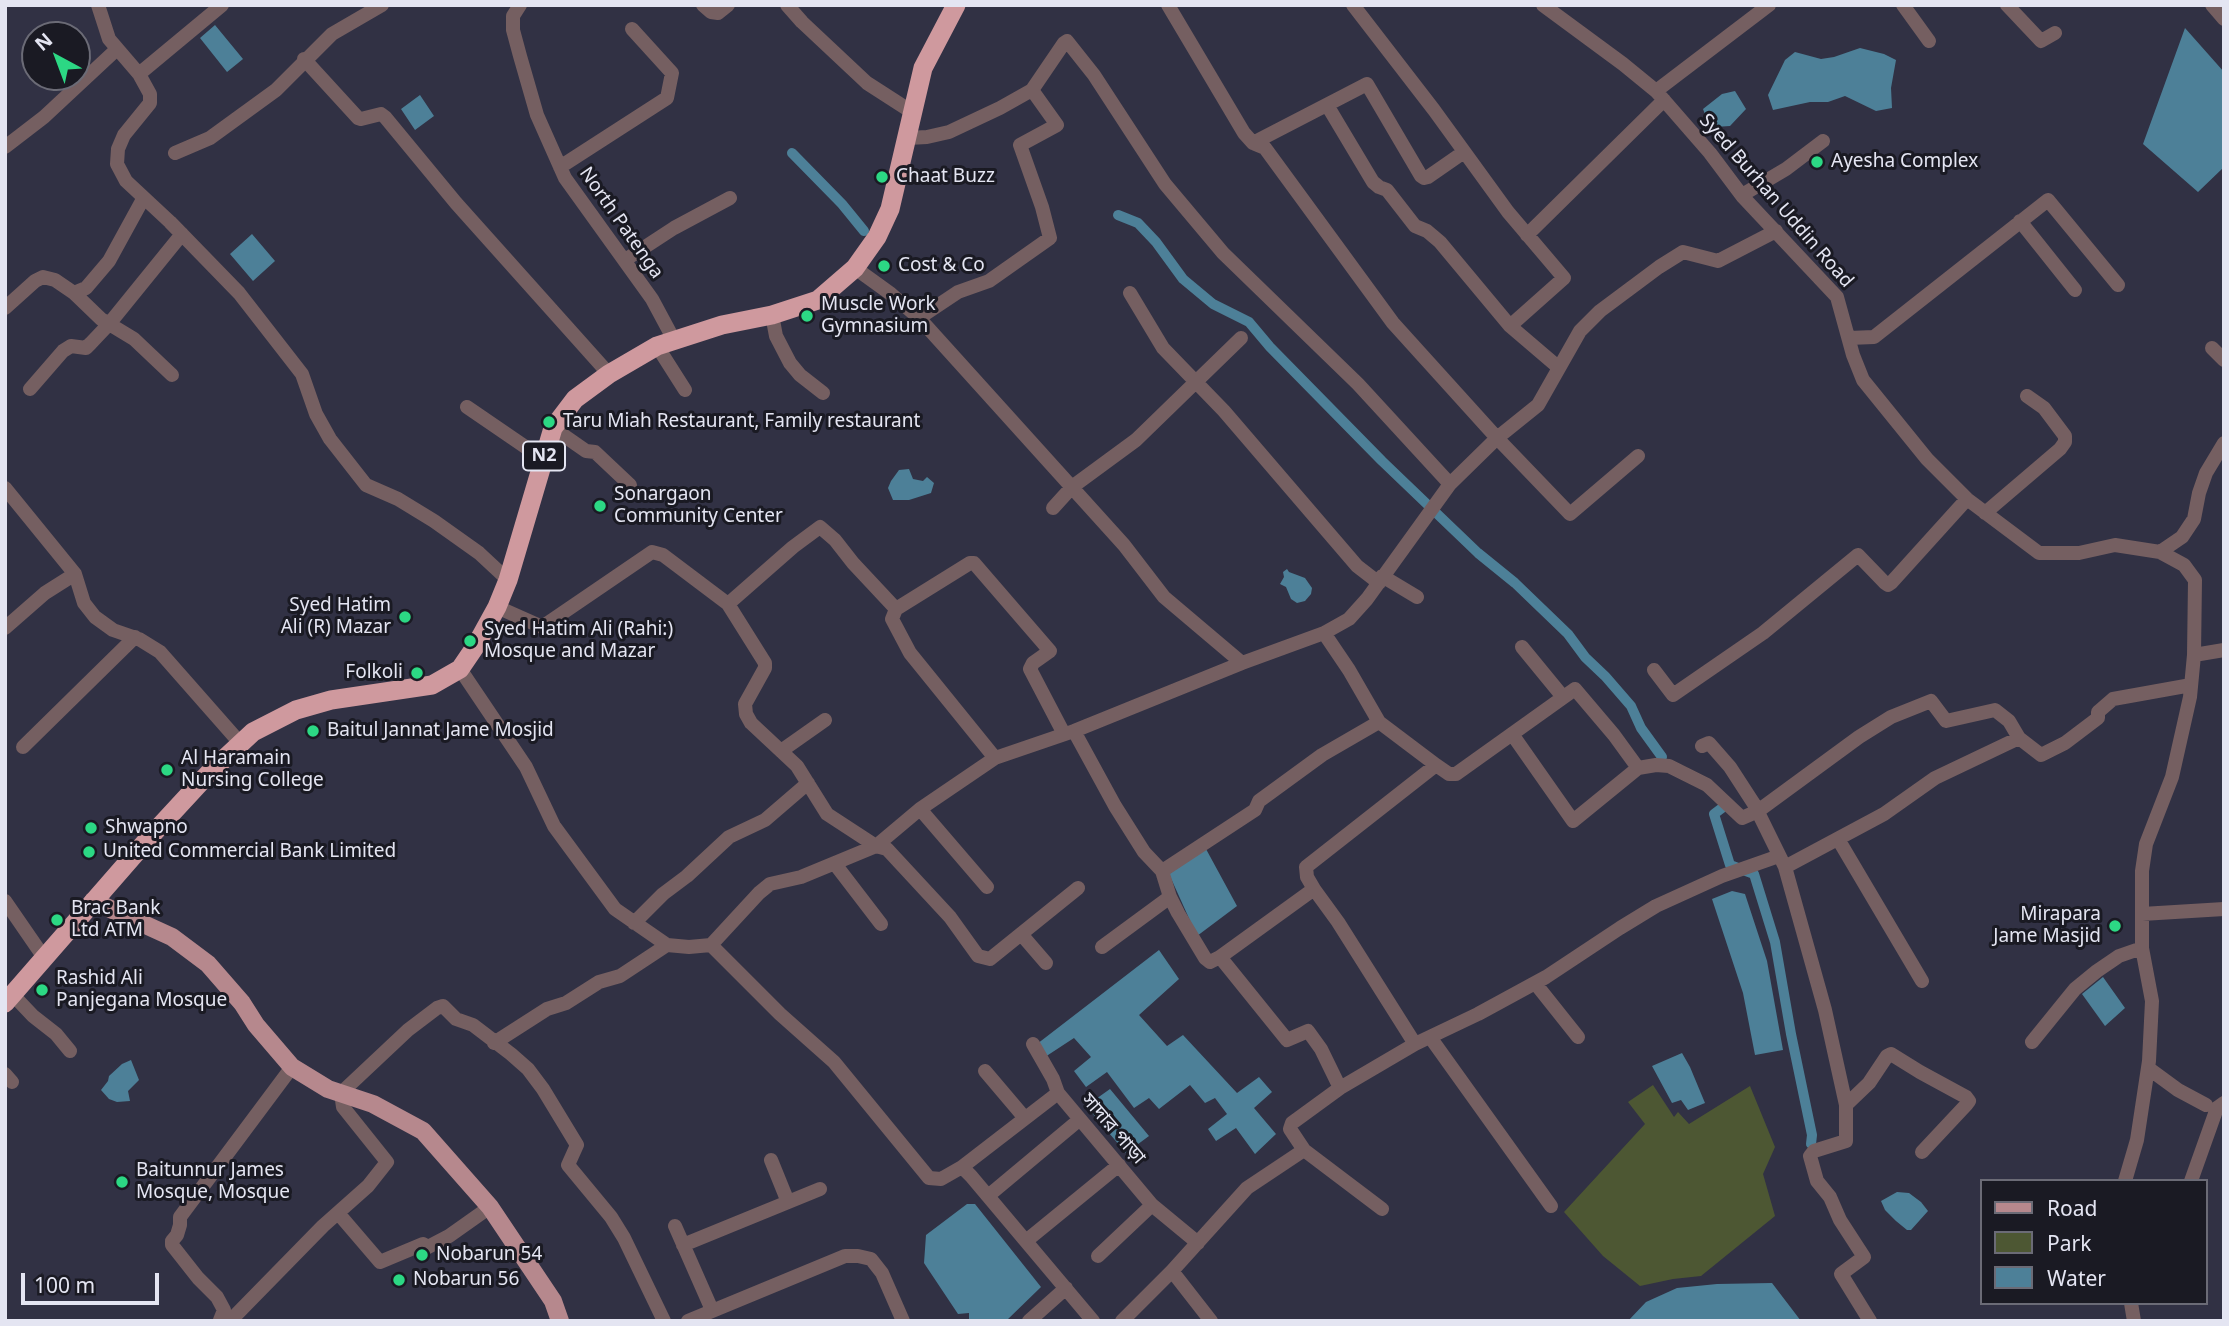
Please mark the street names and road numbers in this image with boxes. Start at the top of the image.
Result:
street label: Syed Burhan Uddin Road [1694,109,1858,293]
street label: North Patenga [574,163,668,283]
road number: N2 [523,442,565,470]
street label: সাদার পাড়া [1076,1089,1150,1169]

